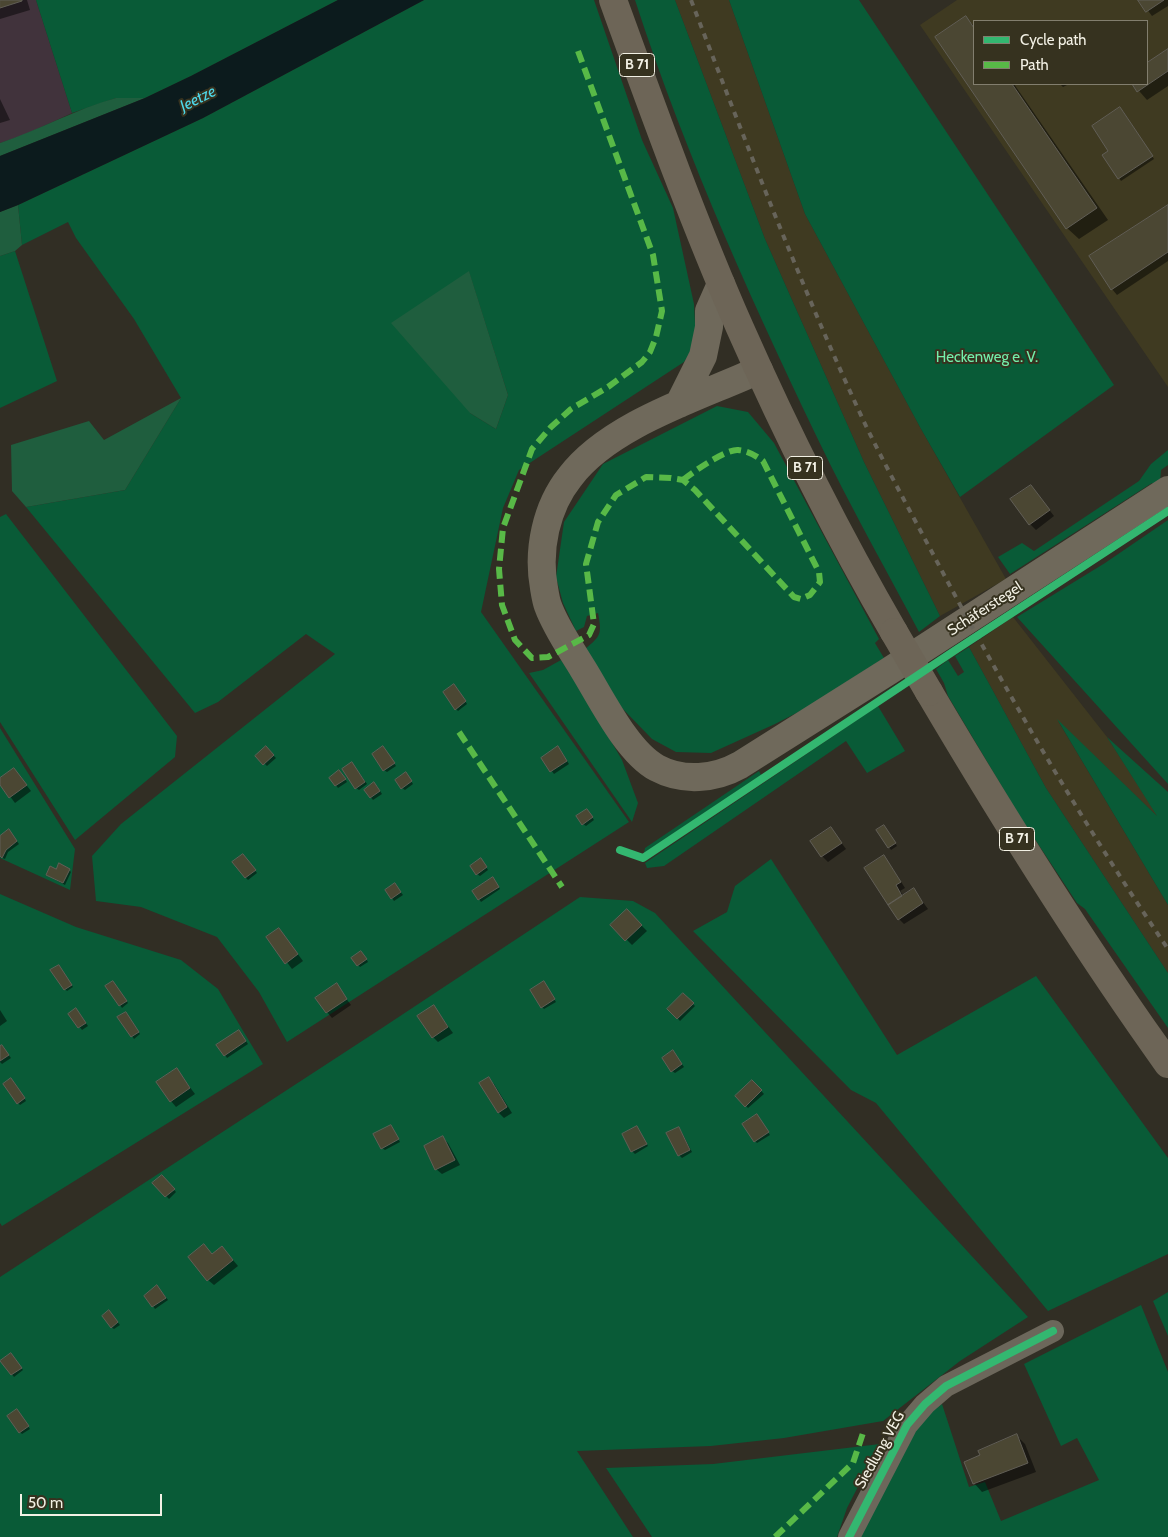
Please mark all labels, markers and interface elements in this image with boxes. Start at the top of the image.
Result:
legend [973,20,1148,85]
text: Cycle path [1020,31,1086,49]
road number: B 71 [620,54,654,76]
text: Path [1020,56,1049,74]
water label: Jeetze [177,82,219,116]
park label: Heckenweg e. V. [936,349,1038,367]
road number: B 71 [788,456,822,479]
street label: Schäferstegel [944,578,1026,640]
road number: B 71 [1000,828,1034,851]
street label: Siedlung VEG [851,1408,909,1492]
scale bar [22,1484,165,1516]
text: 50 m [28,1494,63,1512]

